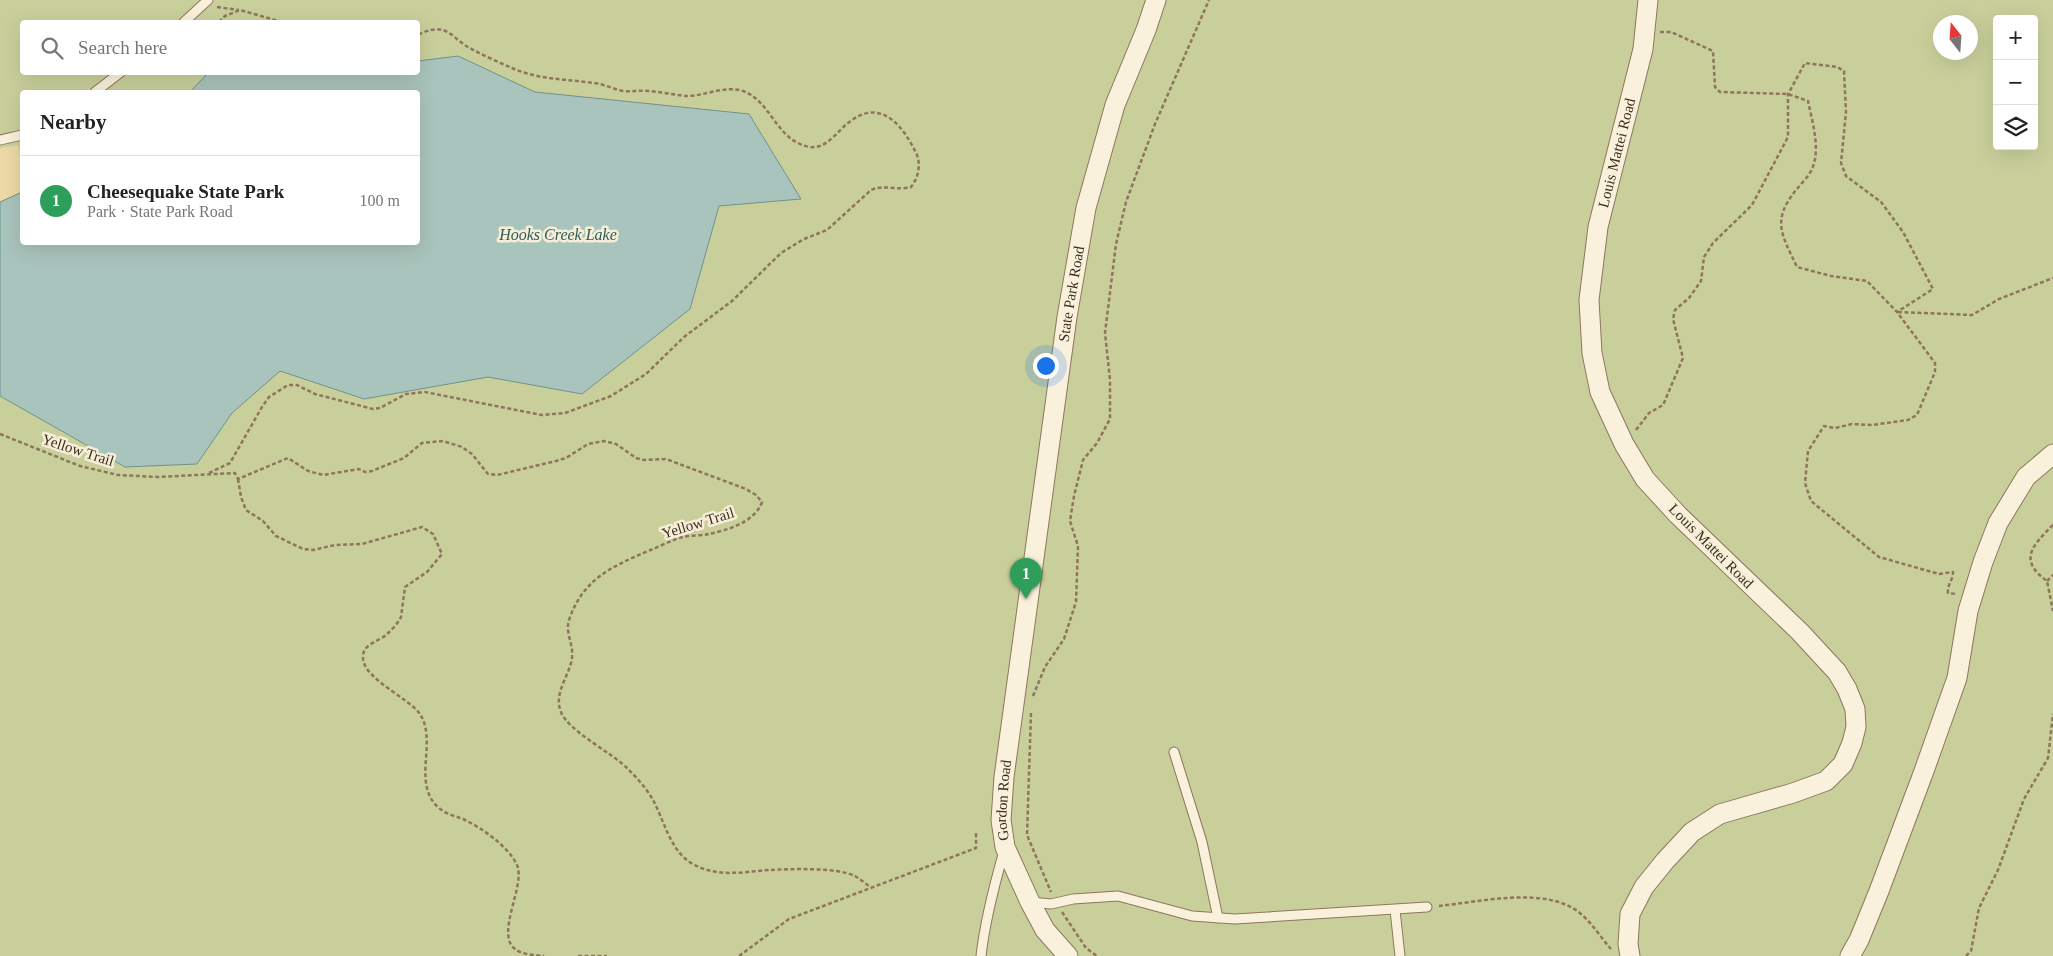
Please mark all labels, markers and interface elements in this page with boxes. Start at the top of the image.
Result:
north arrow [1933,15,1978,60]
map controls [1993,15,2038,150]
button: + [1993,15,2038,60]
search box [20,20,420,75]
icon: search [38,34,66,62]
text: Search here [78,37,167,58]
button: − [1993,60,2038,105]
street label: Louis Mattei Road [1595,96,1638,209]
button: layers [1993,105,2038,150]
text: Nearby [40,110,107,134]
text: Cheesequake State Park [87,181,284,202]
text: 1 [52,192,60,209]
text: 100 m [360,192,400,209]
text: Park · State Park Road [87,203,233,220]
water label: Hooks Creek Lake [498,226,617,243]
street label: State Park Road [1056,244,1087,343]
your location [1033,353,1059,379]
street label: Yellow Trail [40,431,116,469]
street label: Louis Mattei Road [1666,501,1757,592]
street label: Yellow Trail [660,504,736,542]
pin: 1 [1010,558,1042,599]
street label: Gordon Road [993,758,1014,842]

